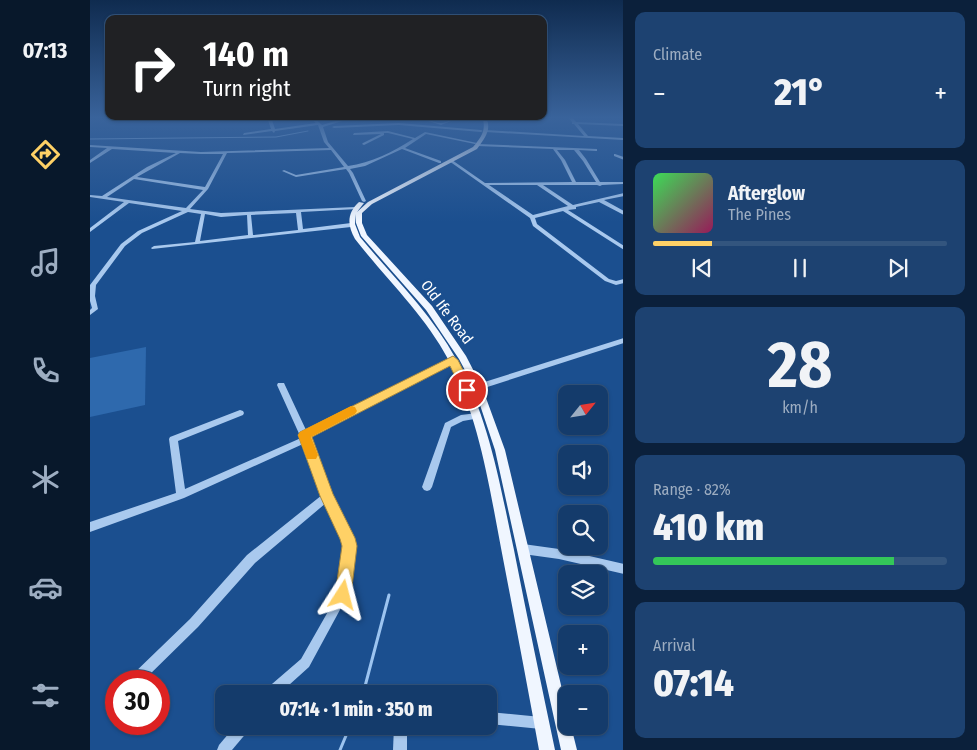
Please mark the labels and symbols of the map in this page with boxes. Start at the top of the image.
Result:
street label: Old Ife Road [417,277,477,347]
pin [446,369,488,411]
north arrow [558,385,608,435]
position arrow [316,568,368,620]
speed limit sign: 30 [105,670,170,735]

